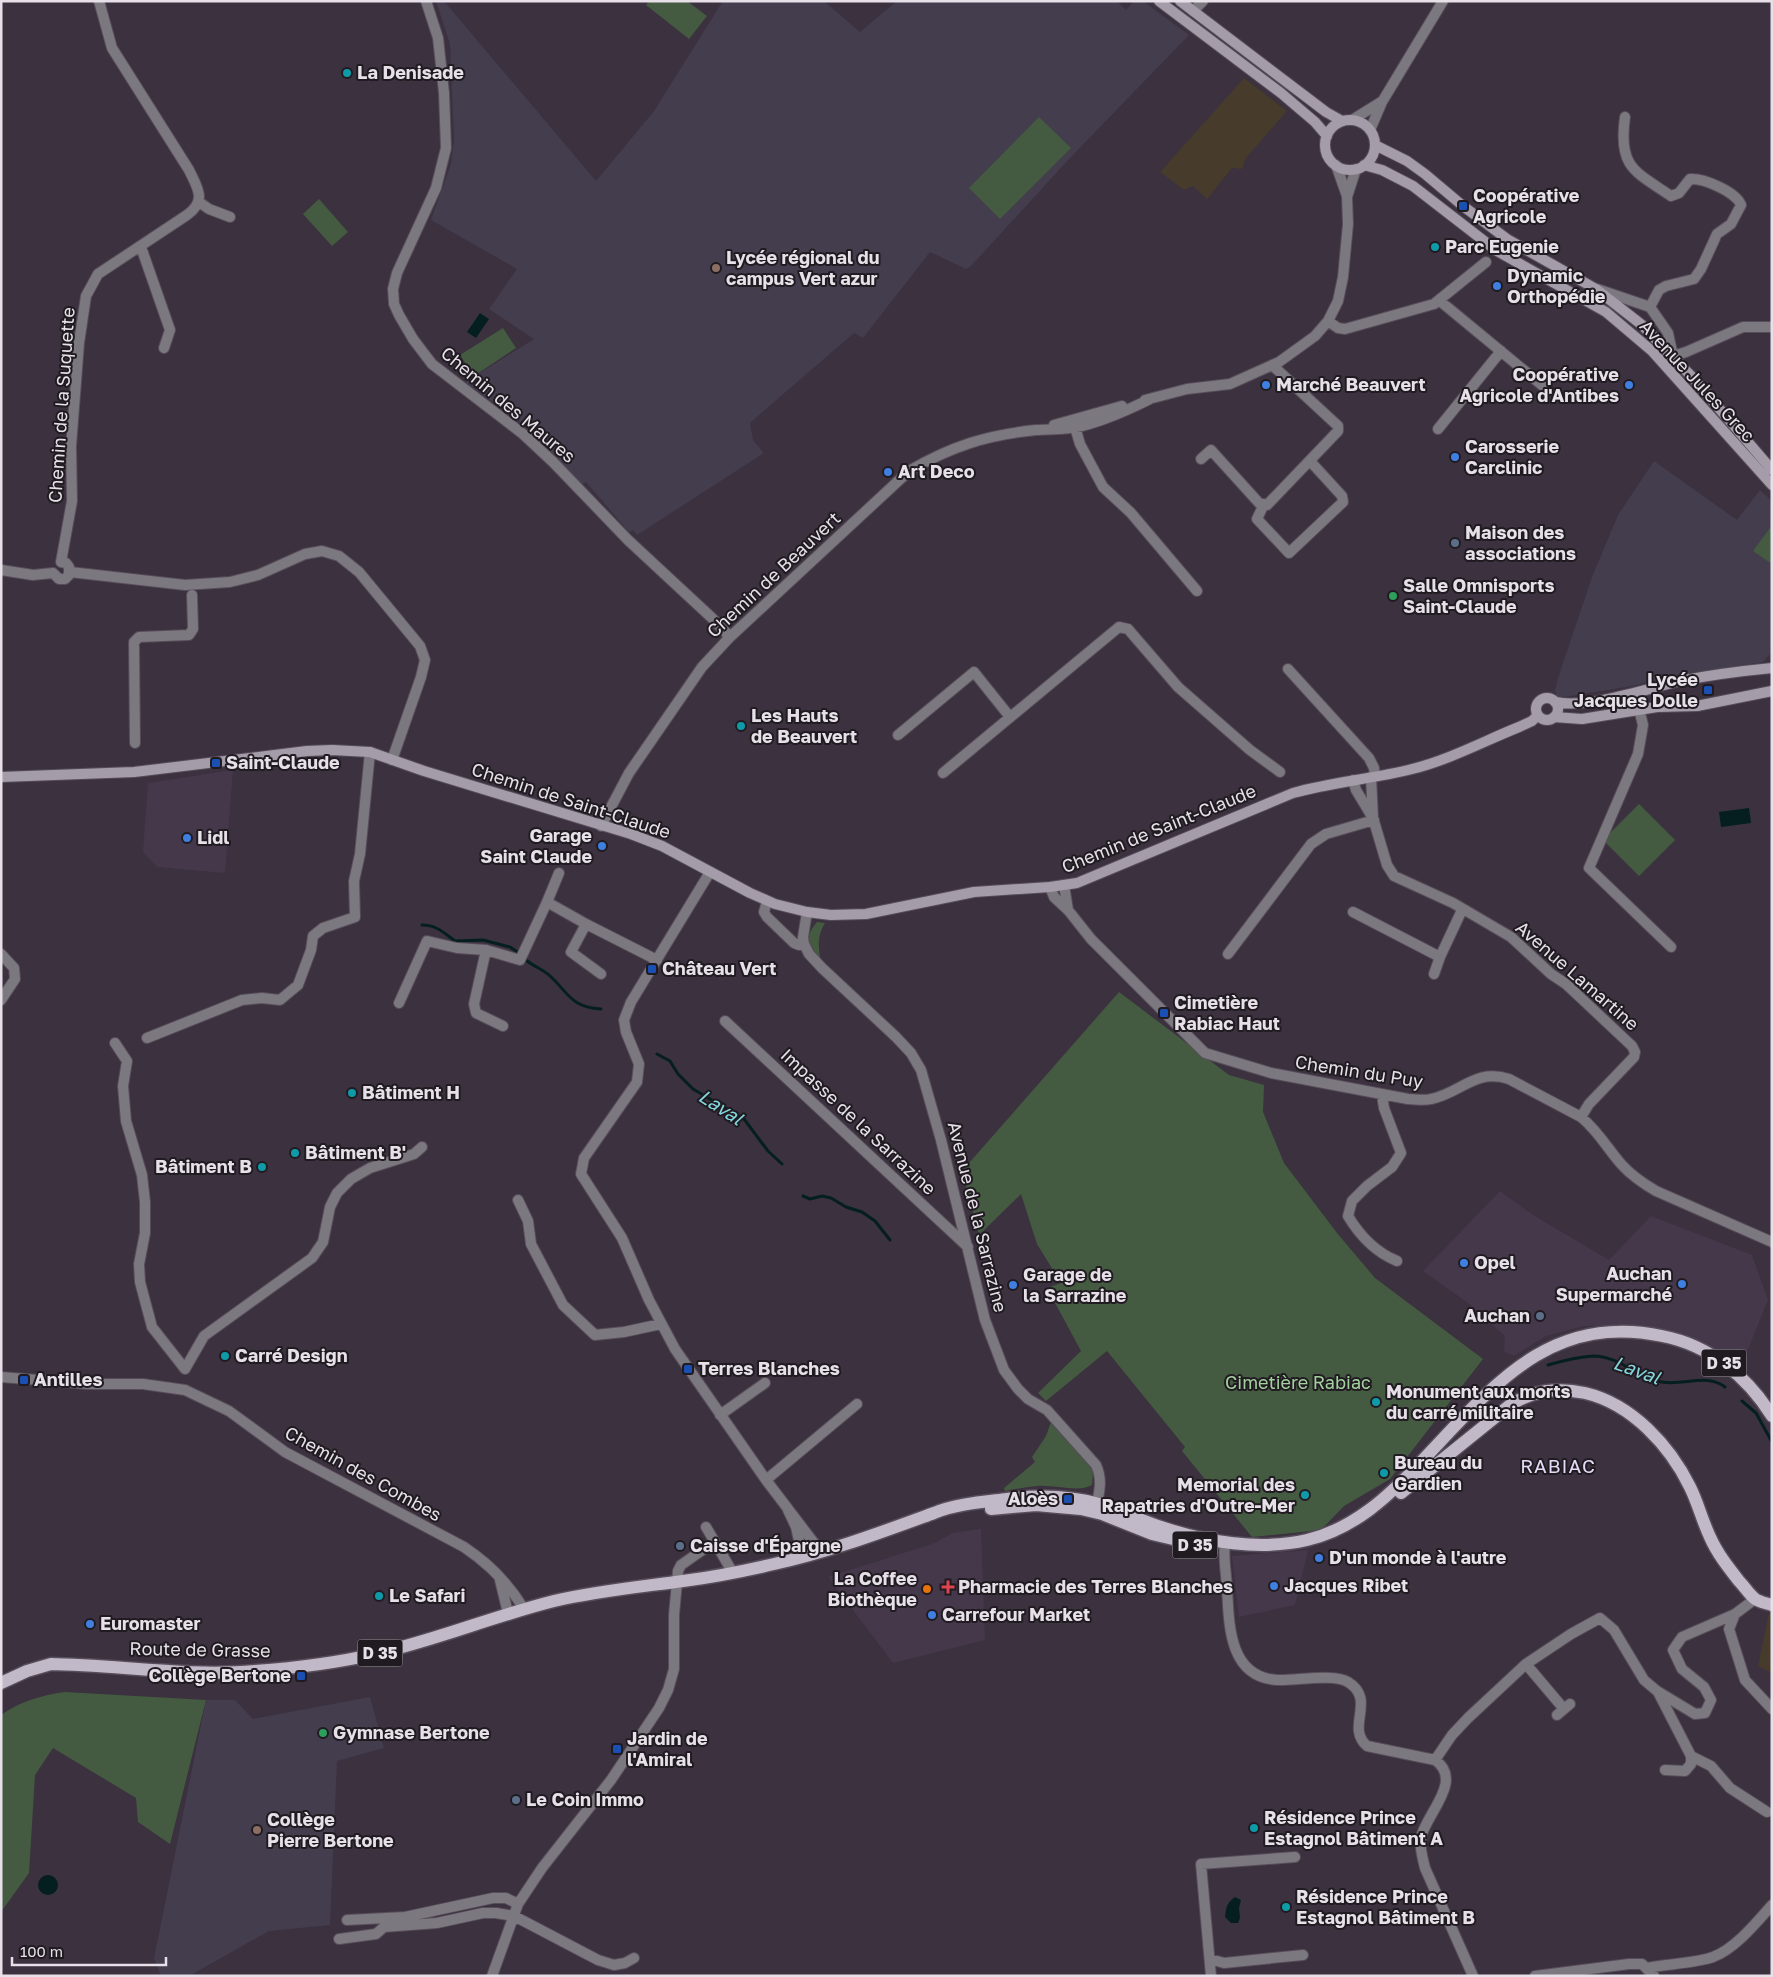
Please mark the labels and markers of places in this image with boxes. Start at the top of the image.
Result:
place label: La Denisade [357,61,464,83]
marker: La Denisade [341,67,353,79]
place label: Coopérative Agricole [1473,184,1580,227]
marker: Coopérative Agricole [1457,200,1469,212]
place label: Parc Eugenie [1445,235,1559,257]
marker: Parc Eugenie [1429,241,1441,253]
place label: Lycée régional du campus Vert azur [726,246,879,289]
marker: Lycée régional du campus Vert azur [710,262,722,274]
place label: Dynamic Orthopédie [1507,264,1606,307]
marker: Dynamic Orthopédie [1491,280,1503,292]
place label: Coopérative Agricole d'Antibes [1459,363,1619,406]
place label: Marché Beauvert [1276,373,1426,395]
marker: Marché Beauvert [1260,379,1272,391]
marker: Coopérative Agricole d'Antibes [1623,379,1635,391]
place label: Carosserie Carclinic [1465,435,1560,478]
marker: Carosserie Carclinic [1449,451,1461,463]
place label: Art Deco [898,460,975,482]
marker: Art Deco [882,466,894,478]
place label: Maison des associations [1465,521,1576,564]
marker: Maison des associations [1449,537,1461,549]
place label: Salle Omnisports Saint-Claude [1403,574,1555,617]
marker: Salle Omnisports Saint-Claude [1387,590,1399,602]
place label: Lycée Jacques Dolle [1574,668,1698,711]
marker: Lycée Jacques Dolle [1702,684,1714,696]
place label: Les Hauts de Beauvert [751,704,857,747]
marker: Les Hauts de Beauvert [735,720,747,732]
place label: Saint-Claude [226,751,340,773]
marker: Saint-Claude [210,757,222,769]
place label: Garage Saint Claude [480,824,592,867]
place label: Lidl [197,826,229,848]
marker: Lidl [181,832,193,844]
marker: Garage Saint Claude [596,840,608,852]
place label: Château Vert [662,957,776,979]
marker: Château Vert [646,963,658,975]
place label: Cimetière Rabiac Haut [1174,991,1280,1034]
marker: Cimetière Rabiac Haut [1158,1007,1170,1019]
place label: Bâtiment H [362,1081,460,1103]
marker: Bâtiment H [346,1087,358,1099]
place label: Bâtiment B' [305,1141,406,1163]
marker: Bâtiment B' [289,1147,301,1159]
place label: Bâtiment B [155,1155,252,1177]
marker: Bâtiment B [256,1161,268,1173]
place label: Opel [1474,1251,1516,1273]
marker: Opel [1458,1257,1470,1269]
place label: Auchan Supermarché [1556,1262,1672,1305]
place label: Garage de la Sarrazine [1023,1263,1127,1306]
marker: Auchan Supermarché [1676,1278,1688,1290]
marker: Garage de la Sarrazine [1007,1279,1019,1291]
place label: Auchan [1464,1304,1530,1326]
marker: Auchan [1534,1310,1546,1322]
place label: Carré Design [235,1344,348,1366]
marker: Carré Design [219,1350,231,1362]
place label: Terres Blanches [698,1357,840,1379]
marker: Terres Blanches [682,1363,694,1375]
place label: Antilles [34,1368,102,1390]
marker: Antilles [18,1374,30,1386]
place label: Monument aux morts du carré militaire [1386,1380,1571,1423]
marker: Monument aux morts du carré militaire [1370,1396,1382,1408]
place label: Bureau du Gardien [1394,1451,1482,1494]
marker: Bureau du Gardien [1378,1467,1390,1479]
place label: Memorial des Rapatries d'Outre-Mer [1101,1473,1295,1516]
place label: Aloès [1008,1487,1058,1509]
marker: Memorial des Rapatries d'Outre-Mer [1299,1489,1311,1501]
marker: Aloès [1062,1493,1074,1505]
place label: Caisse d'Épargne [690,1534,841,1556]
marker: Caisse d'Épargne [674,1540,686,1552]
place label: D'un monde à l'autre [1329,1546,1507,1568]
marker: D'un monde à l'autre [1313,1552,1325,1564]
place label: La Coffee Biothèque [828,1567,917,1610]
place label: Jacques Ribet [1284,1574,1408,1596]
place label: Pharmacie des Terres Blanches [958,1575,1233,1597]
marker: Jacques Ribet [1268,1580,1280,1592]
marker: Pharmacie des Terres Blanches [942,1581,954,1593]
marker: La Coffee Biothèque [921,1583,933,1595]
place label: Le Safari [389,1584,466,1606]
marker: Le Safari [373,1590,385,1602]
place label: Carrefour Market [942,1603,1090,1625]
marker: Carrefour Market [926,1609,938,1621]
place label: Euromaster [100,1612,201,1634]
marker: Euromaster [84,1618,96,1630]
place label: Collège Bertone [148,1664,291,1686]
marker: Collège Bertone [295,1670,307,1682]
place label: Gymnase Bertone [333,1721,490,1743]
marker: Gymnase Bertone [317,1727,329,1739]
place label: Jardin de l'Amiral [627,1727,708,1770]
marker: Jardin de l'Amiral [611,1743,623,1755]
place label: Le Coin Immo [526,1788,644,1810]
marker: Le Coin Immo [510,1794,522,1806]
place label: Résidence Prince Estagnol Bâtiment A [1264,1806,1443,1849]
place label: Collège Pierre Bertone [267,1808,394,1851]
marker: Résidence Prince Estagnol Bâtiment A [1248,1822,1260,1834]
marker: Collège Pierre Bertone [251,1824,263,1836]
place label: Résidence Prince Estagnol Bâtiment B [1296,1885,1475,1928]
marker: Résidence Prince Estagnol Bâtiment B [1280,1901,1292,1913]

